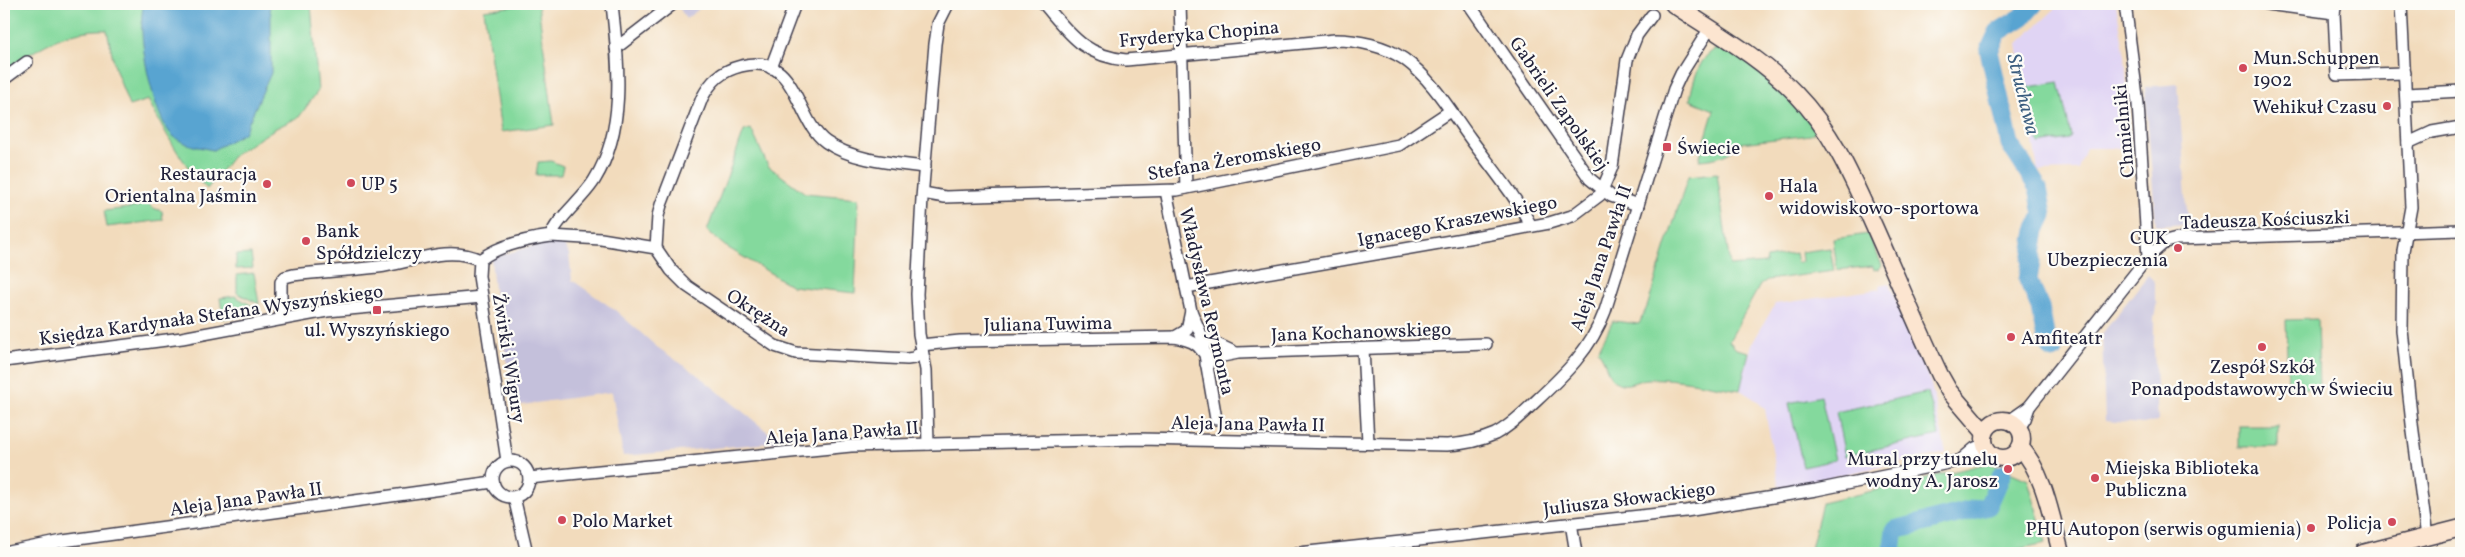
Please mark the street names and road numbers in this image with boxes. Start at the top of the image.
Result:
street label: Fryderyka Chopina [1118,15,1280,55]
street label: Gabrieli Zapolskiej [1502,32,1614,176]
street label: Chmielniki [2108,83,2142,179]
street label: Stefana Żeromskiego [1146,132,1323,188]
street label: Aleja Jana Pawła II [1565,182,1639,336]
street label: Ignacego Kraszewskiego [1355,190,1559,254]
street label: Władysława Reymonta [1172,205,1240,398]
street label: Tadeusza Kościuszki [2180,205,2351,237]
street label: Księdza Kardynała Stefana Wyszyńskiego [38,279,385,353]
street label: Okrężna [721,283,795,344]
street label: Żwirki i Wigury [485,292,531,425]
street label: Juliana Tuwima [983,311,1113,339]
street label: Jana Kochanowskiego [1270,317,1452,349]
street label: Aleja Jana Pawła II [1171,411,1325,439]
street label: Aleja Jana Pawła II [764,416,920,452]
street label: Aleja Jana Pawła II [168,476,324,524]
street label: Juliusza Słowackiego [1542,477,1717,523]

